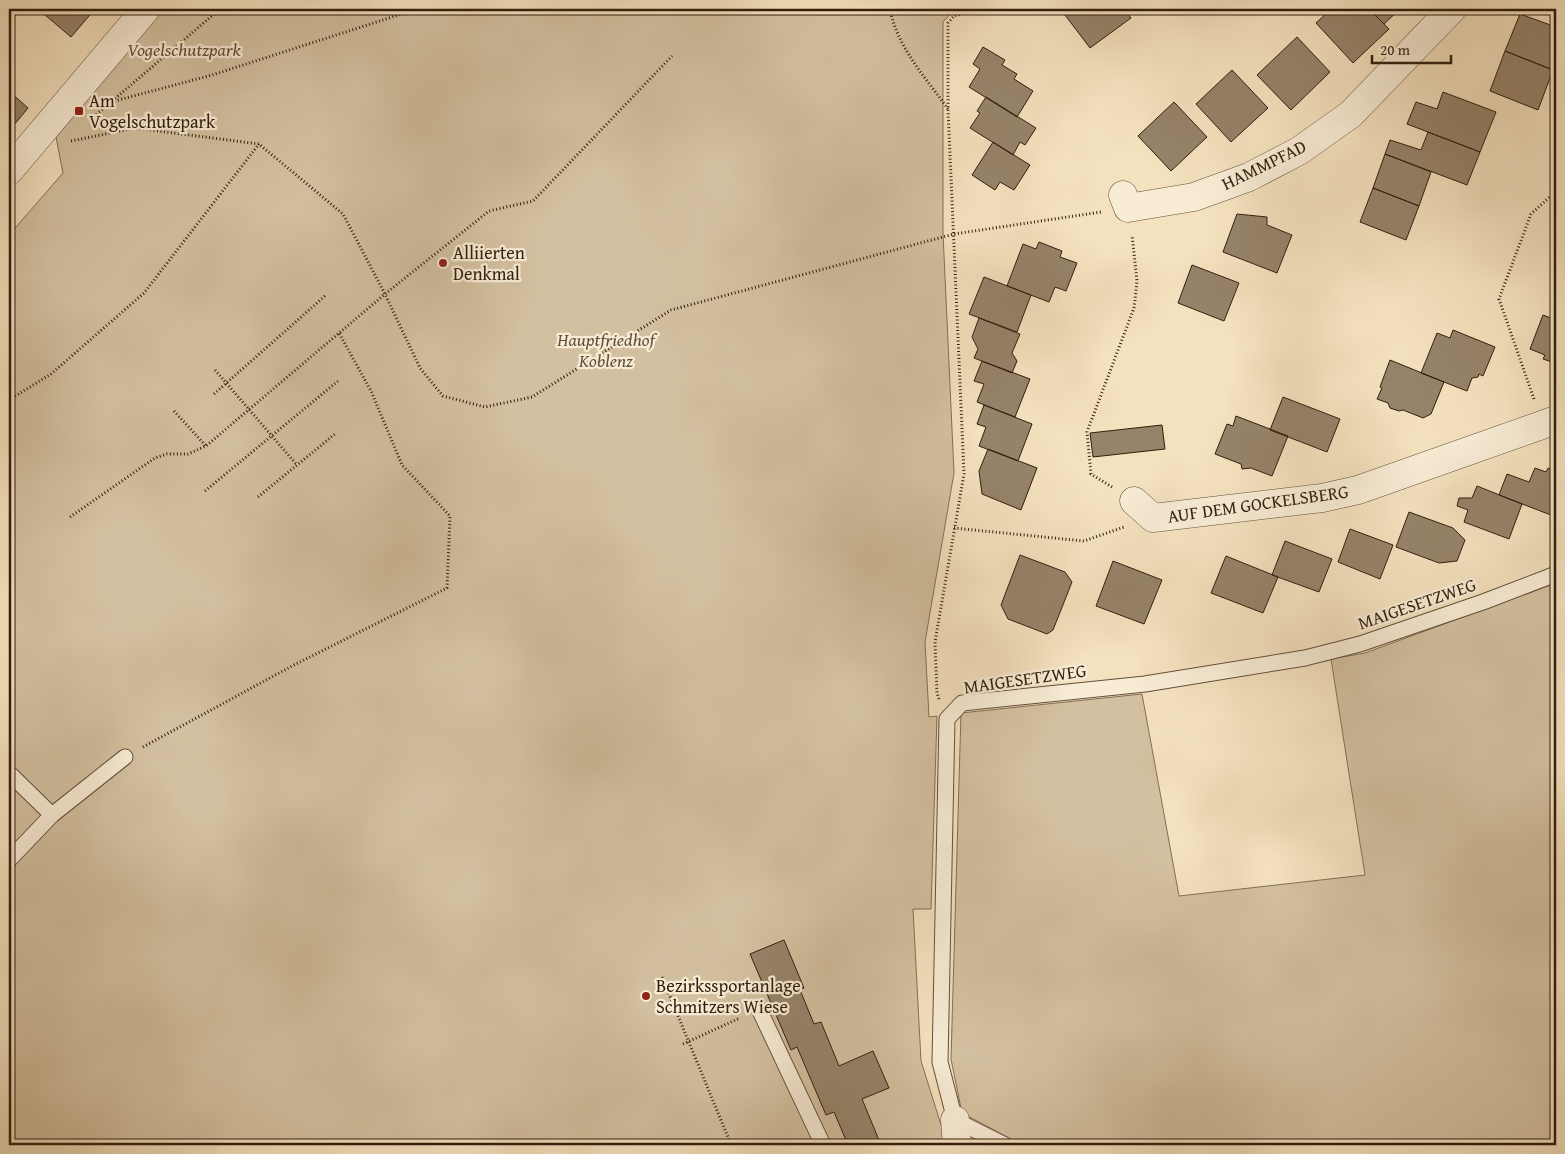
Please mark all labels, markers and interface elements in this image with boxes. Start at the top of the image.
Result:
scale bar [1372,32,1451,64]
park label: Vogelschutzpark [127,36,242,63]
text: 20 m [1380,39,1411,60]
place label: Am Vogelschutzpark [89,87,216,135]
marker: Am Vogelschutzpark [73,105,85,117]
street label: HAMMPFAD [1217,132,1311,197]
place label: Alliierten Denkmal [453,239,525,287]
marker: Alliierten Denkmal [437,257,449,269]
park label: Hauptfriedhof Koblenz [556,326,658,374]
street label: AUF DEM GOCKELSBERG [1166,477,1351,530]
street label: MAIGESETZWEG [1354,571,1480,636]
street label: MAIGESETZWEG [962,656,1088,700]
place label: Bezirkssportanlage Schmitzers Wiese [656,972,801,1020]
marker: Bezirkssportanlage Schmitzers Wiese [640,990,652,1002]

